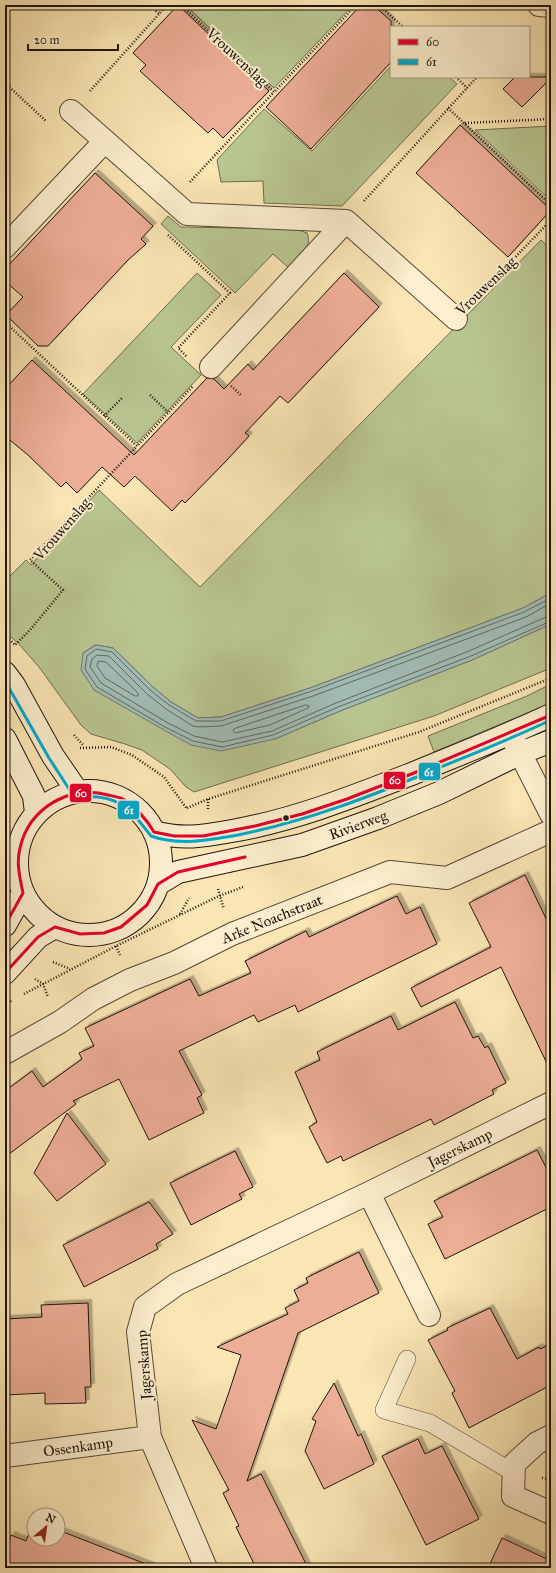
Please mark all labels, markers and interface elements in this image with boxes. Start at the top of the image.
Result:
street label: Vrouwenslag [202,23,272,91]
scale bar [28,26,118,52]
legend [390,26,530,78]
text: 20 m [34,33,60,47]
text: 60 [426,35,439,49]
text: 61 [426,55,437,69]
street label: Vrouwenslag [451,252,521,320]
street label: Vrouwenslag [29,493,95,565]
line badge: 61 [418,762,441,781]
text: 61 [424,766,435,779]
line badge: 60 [383,771,406,790]
text: 60 [389,774,402,787]
line badge: 60 [69,783,92,803]
text: 60 [75,787,88,800]
line badge: 61 [117,800,140,820]
text: 61 [124,804,135,817]
street label: Rivierweg [326,806,391,844]
unlabelled marker [281,813,291,823]
street label: Arke Noachstraat [218,890,326,948]
street label: Jagerskamp [423,1125,496,1173]
street label: Jagerskamp [133,1330,157,1402]
street label: Ossenkamp [42,1433,114,1461]
north arrow [26,1507,66,1547]
text: N [43,1511,58,1527]

